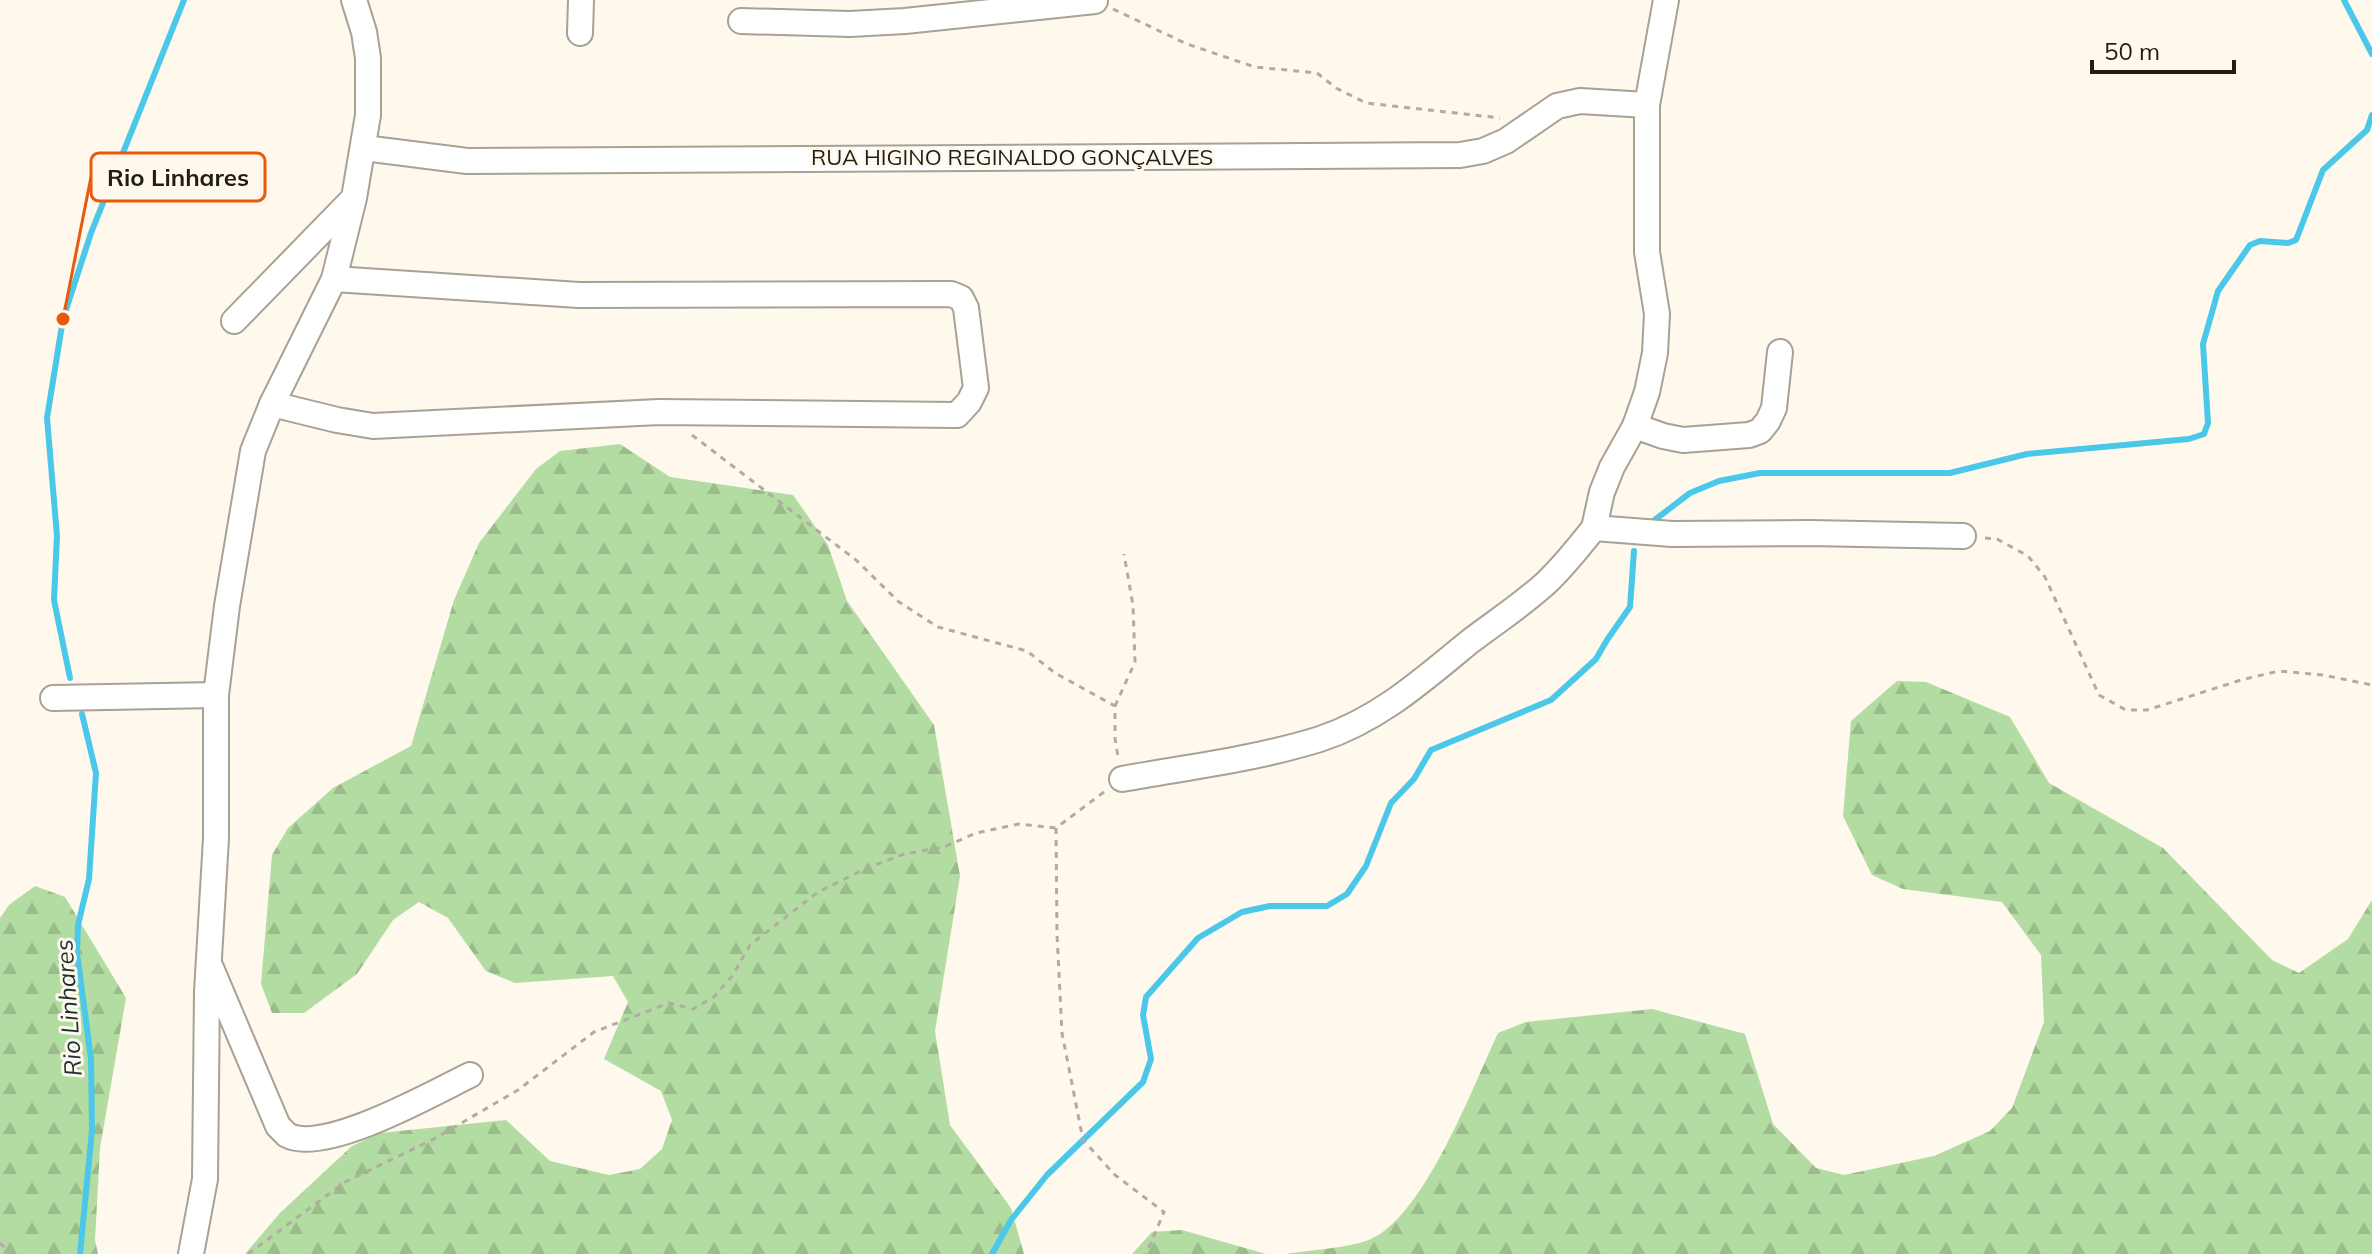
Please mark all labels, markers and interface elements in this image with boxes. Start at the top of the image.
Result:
scale bar [2092,24,2234,74]
text: 50 m [2104,36,2160,66]
street label: RUA HIGINO REGINALDO GONÇALVES [811,143,1213,171]
callout: Rio Linhares [91,153,265,201]
text: Rio Linhares [107,162,249,192]
water label: Rio Linhares [48,939,88,1077]

